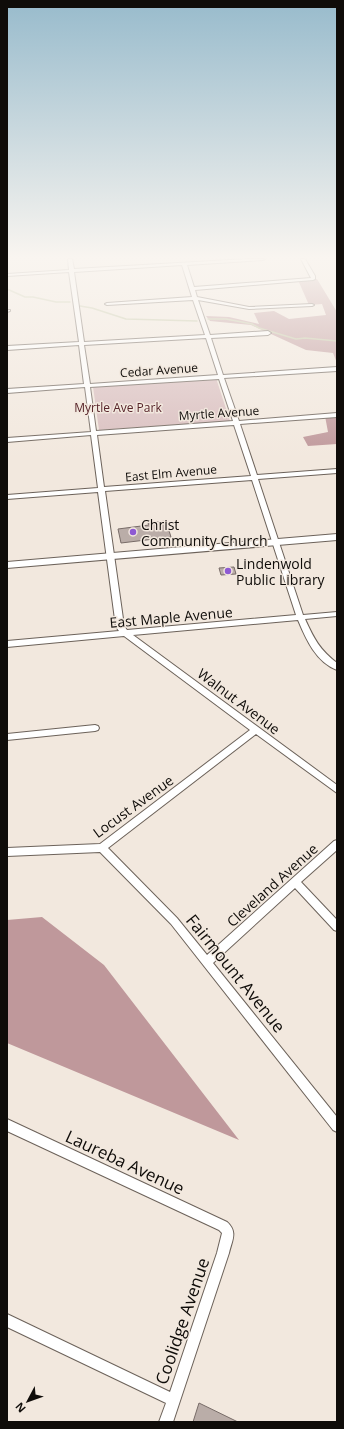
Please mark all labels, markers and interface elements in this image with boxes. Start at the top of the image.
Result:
street label: Cedar Avenue [119,359,199,381]
park label: Myrtle Ave Park [74,399,162,416]
street label: Myrtle Avenue [178,402,260,424]
street label: East Elm Avenue [124,460,218,485]
place label: Christ Community Church [141,515,268,550]
marker: Christ Community Church [128,527,138,537]
place label: Lindenwold Public Library [236,554,326,589]
marker: Lindenwold Public Library [223,566,233,576]
street label: East Maple Avenue [109,602,234,632]
street label: Walnut Avenue [194,664,284,738]
street label: Locust Avenue [89,770,177,842]
street label: Cleveland Avenue [223,839,322,931]
street label: Fairmount Avenue [181,909,291,1037]
street label: Laureba Avenue [62,1124,188,1200]
street label: Coolidge Avenue [150,1255,214,1387]
north arrow [8,1381,48,1421]
text: N [11,1400,29,1416]

